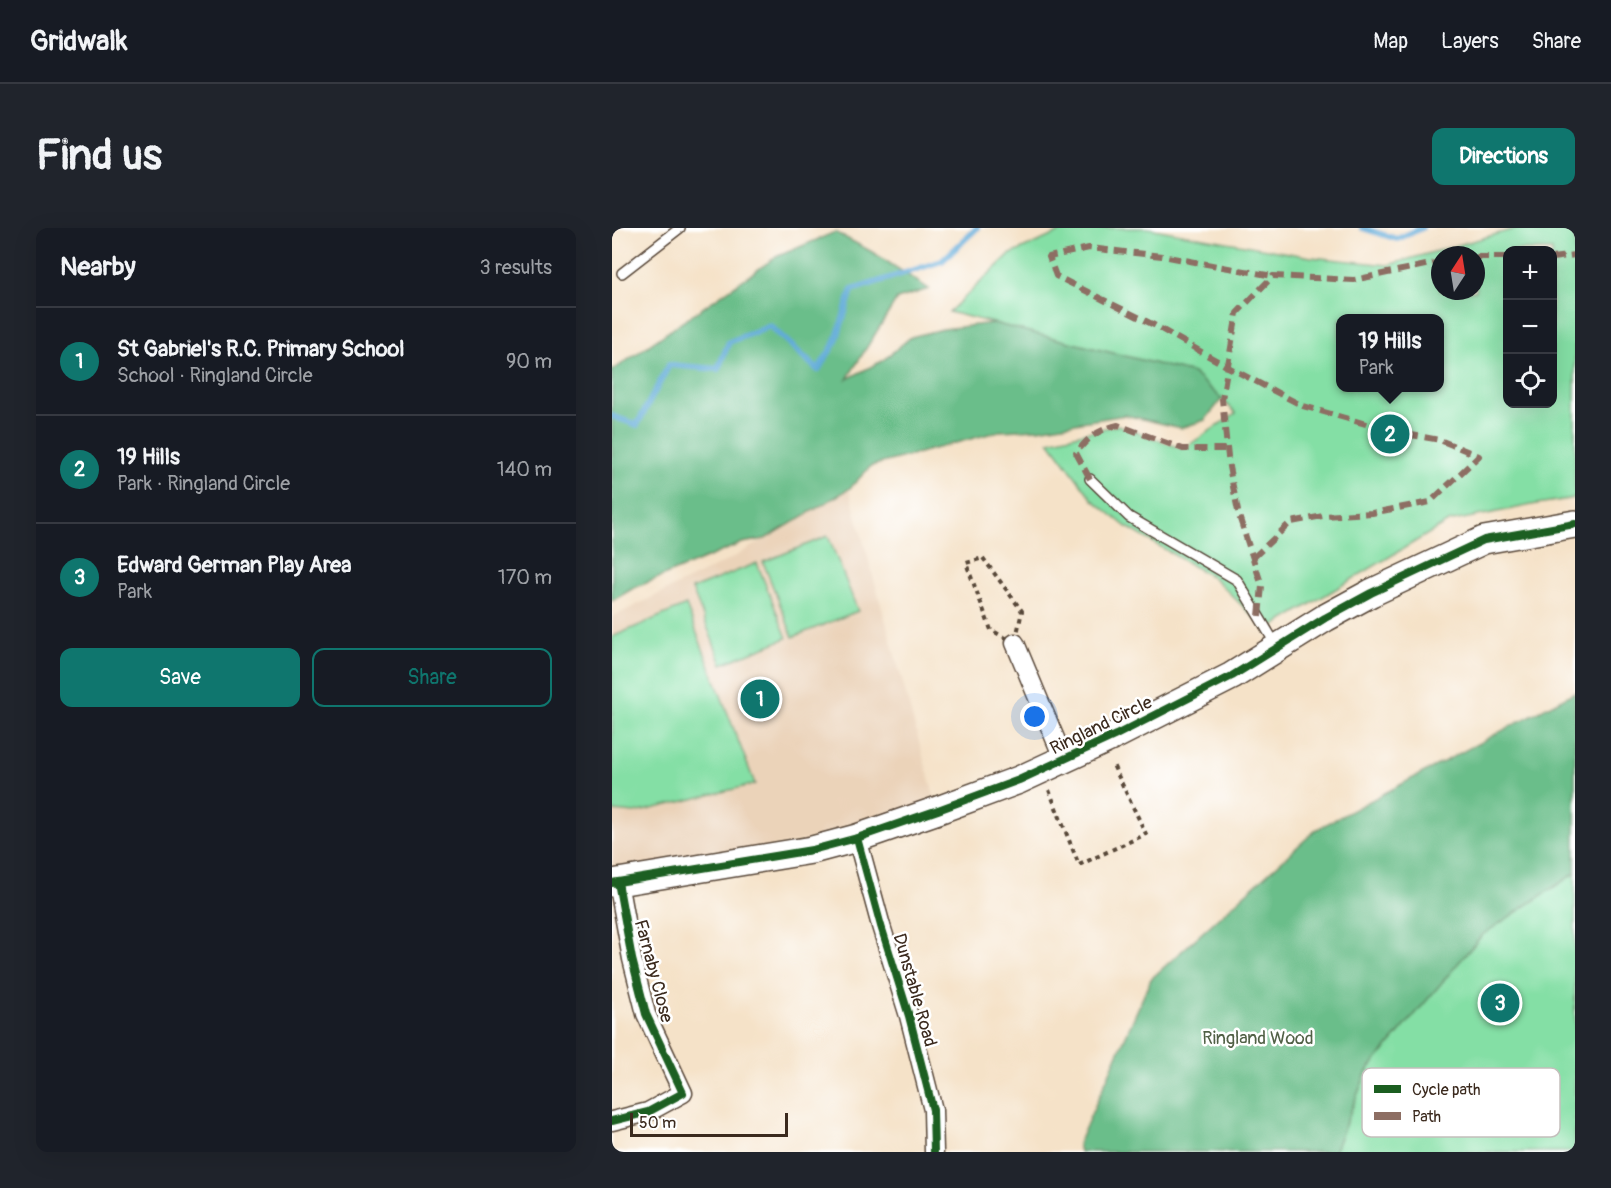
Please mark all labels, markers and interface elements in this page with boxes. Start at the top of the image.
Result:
text: Gridwalk [30,24,128,59]
text: Map [1373,28,1408,55]
text: Layers [1441,28,1499,55]
text: Share [1532,28,1581,55]
button: Directions [1432,128,1575,185]
text: Find us [36,130,162,182]
north arrow [1431,246,1485,300]
map controls [1503,246,1557,408]
button: + [1503,246,1557,300]
text: Nearby [60,251,136,283]
text: 3 results [480,255,552,280]
button: − [1503,300,1557,354]
popup [1336,314,1444,392]
text: 19 Hills [1359,327,1421,355]
text: St Gabriel's R.C. Primary School [117,335,405,363]
text: 1 [76,349,83,374]
text: 90 m [506,349,552,374]
button: locate [1503,354,1557,408]
text: Park [1359,355,1394,380]
text: School · Ringland Circle [117,363,313,388]
pin: 2 [1370,412,1410,456]
text: 19 Hills [117,443,180,471]
text: 2 [74,457,85,482]
text: 140 m [497,457,552,482]
text: Park · Ringland Circle [117,471,290,496]
text: Edward German Play Area [117,551,351,579]
text: 3 [74,565,85,590]
text: 170 m [498,565,552,590]
text: Park [117,579,152,604]
button: Save [60,648,300,707]
button: Share [312,648,552,707]
pin: 1 [740,676,780,722]
street label: Ringland Circle [1046,691,1156,760]
your location [1020,702,1049,731]
street label: Farnaby Close [629,917,678,1025]
street label: Dunstable Road [887,931,942,1049]
pin: 3 [1480,980,1520,1026]
park label: Ringland Wood [1202,1027,1314,1050]
legend [1362,1068,1560,1137]
text: Cycle path [1412,1080,1480,1100]
text: Path [1412,1107,1441,1127]
scale bar [630,1110,788,1138]
text: 50 m [639,1113,676,1133]

